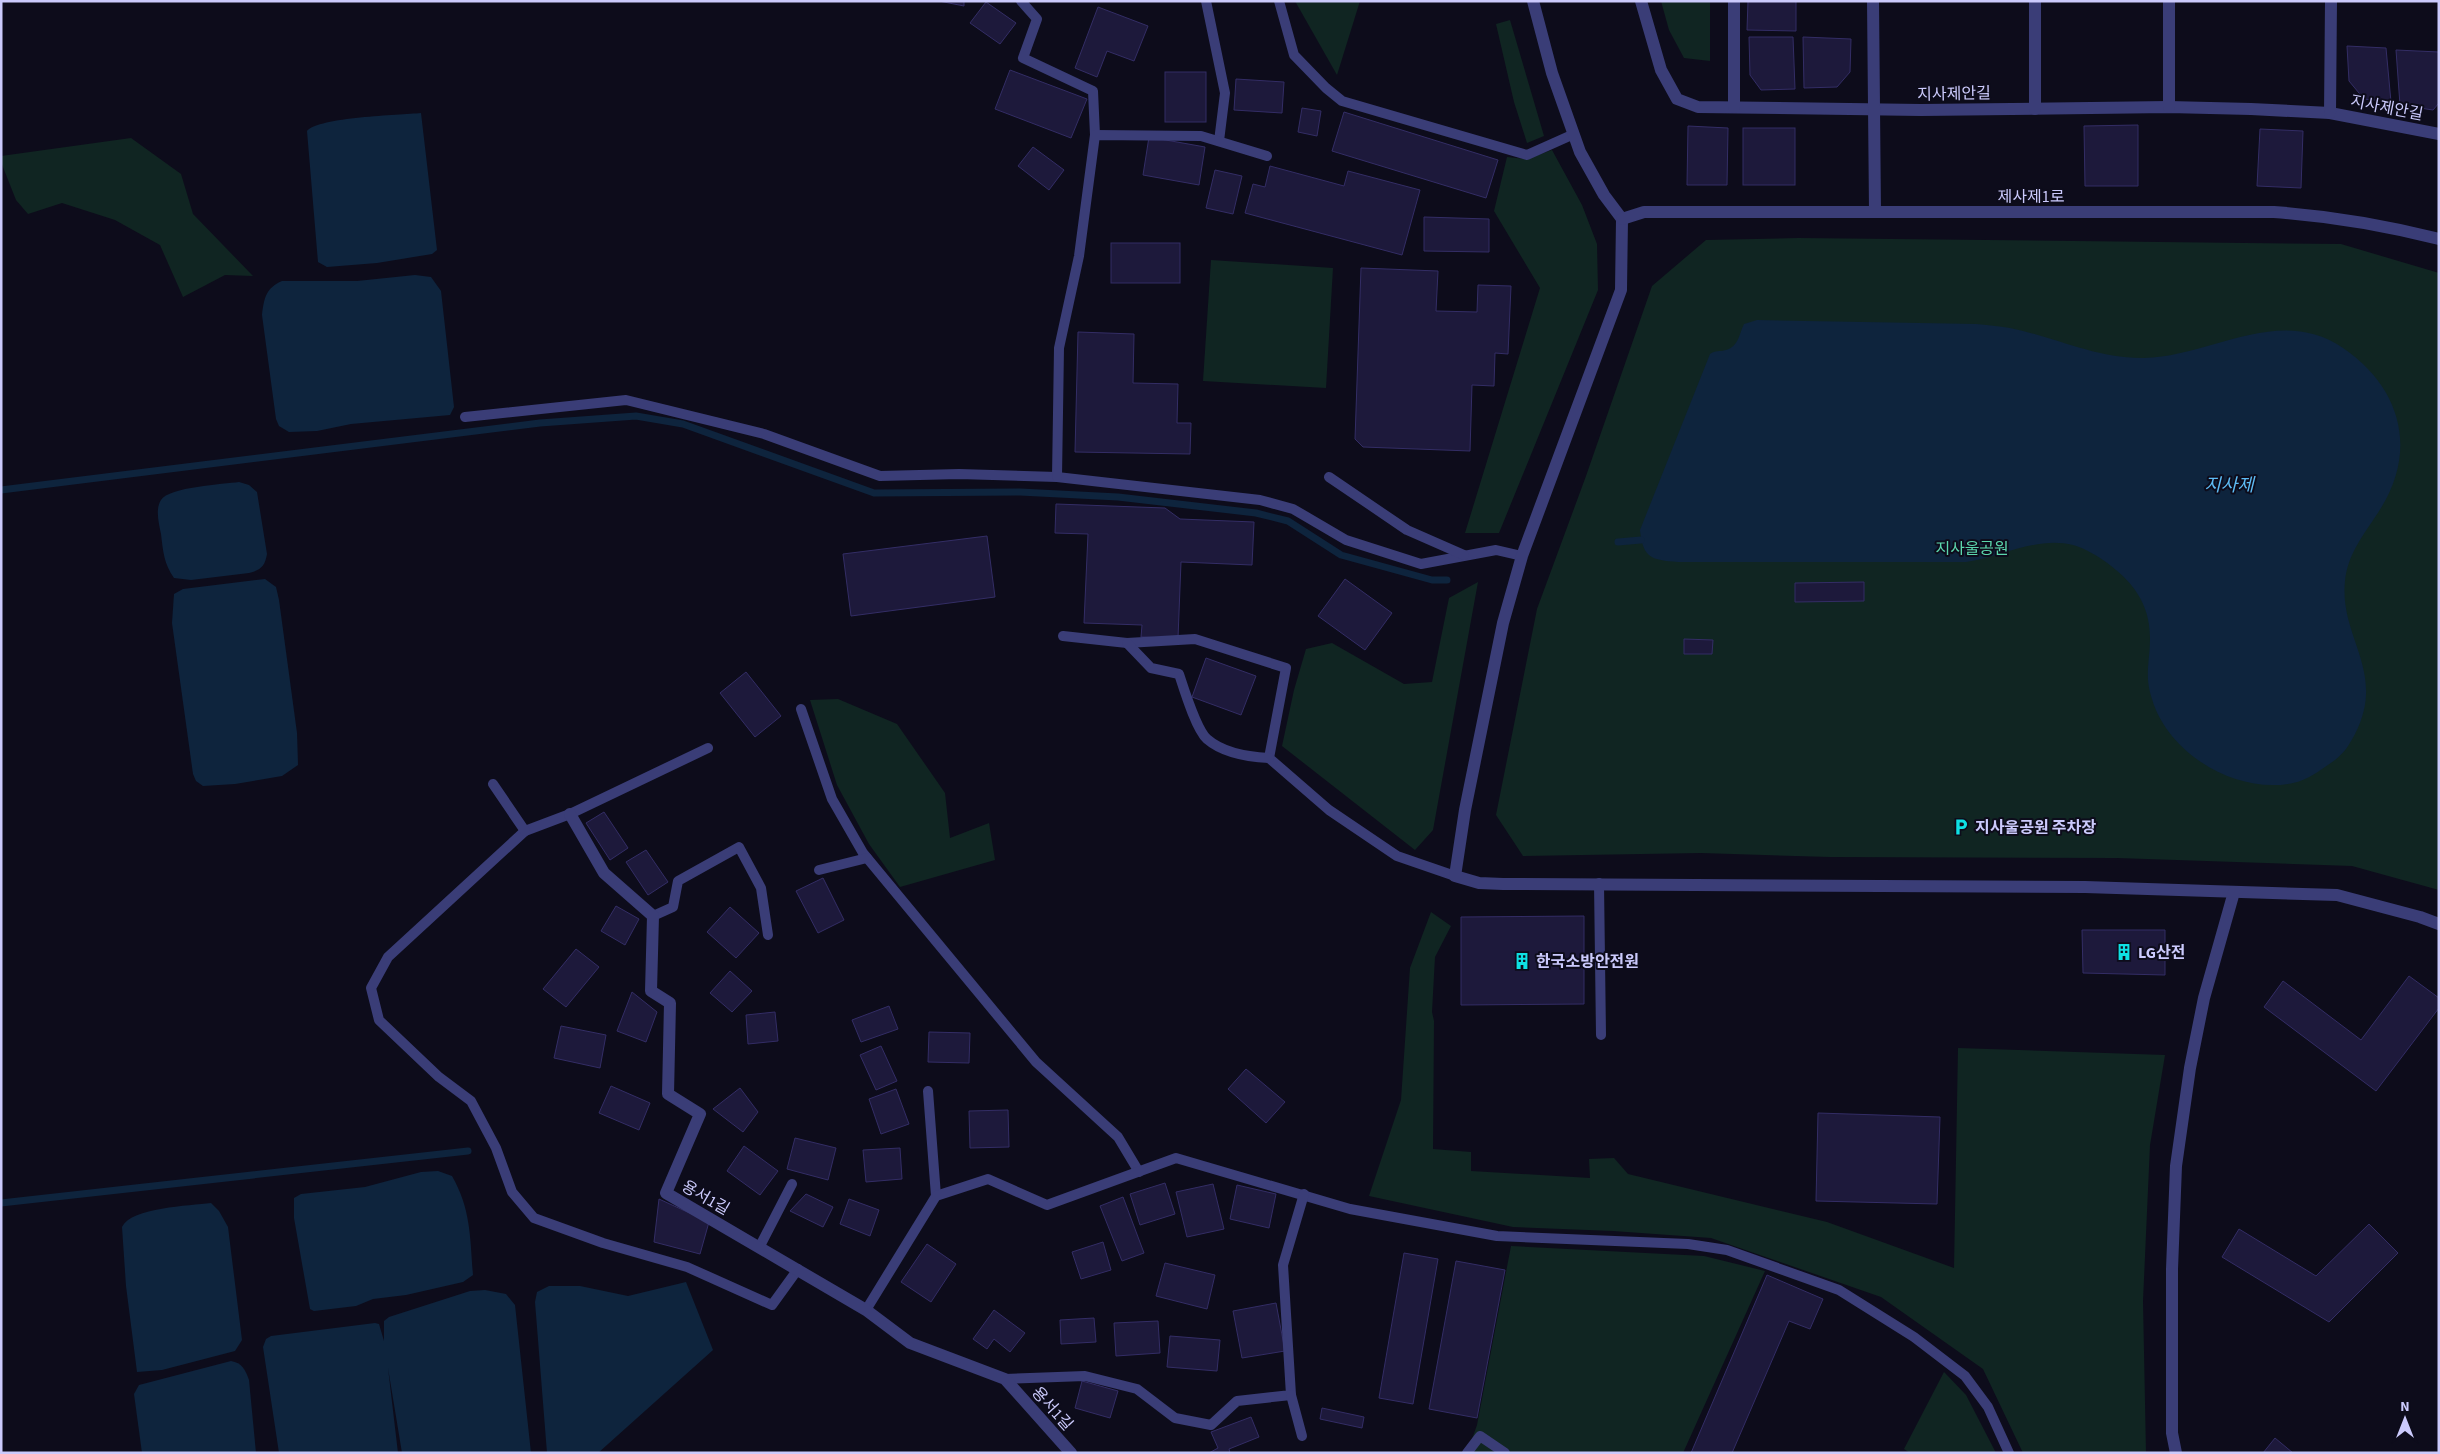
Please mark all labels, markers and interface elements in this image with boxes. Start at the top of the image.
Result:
street label: 지사제안길 [1917,82,1991,106]
street label: 지사제안길 [2349,90,2425,126]
street label: 제사제1로 [1998,186,2065,208]
water label: 지사제 [2204,473,2256,498]
park label: 지사울공원 [1935,538,2009,560]
parking icon: 지사울공원 주차장 [1951,817,1971,837]
place label: 지사울공원 주차장 [1975,817,2096,839]
building icon: LG산전 [2114,942,2134,962]
place label: LG산전 [2138,942,2185,964]
building icon: 한국소방안전원 [1512,951,1532,971]
place label: 한국소방안전원 [1536,951,1639,973]
street label: 용서1길 [677,1175,734,1220]
street label: 용서1길 [1027,1382,1078,1435]
north arrow [2380,1394,2430,1444]
text: N [2400,1397,2410,1417]

